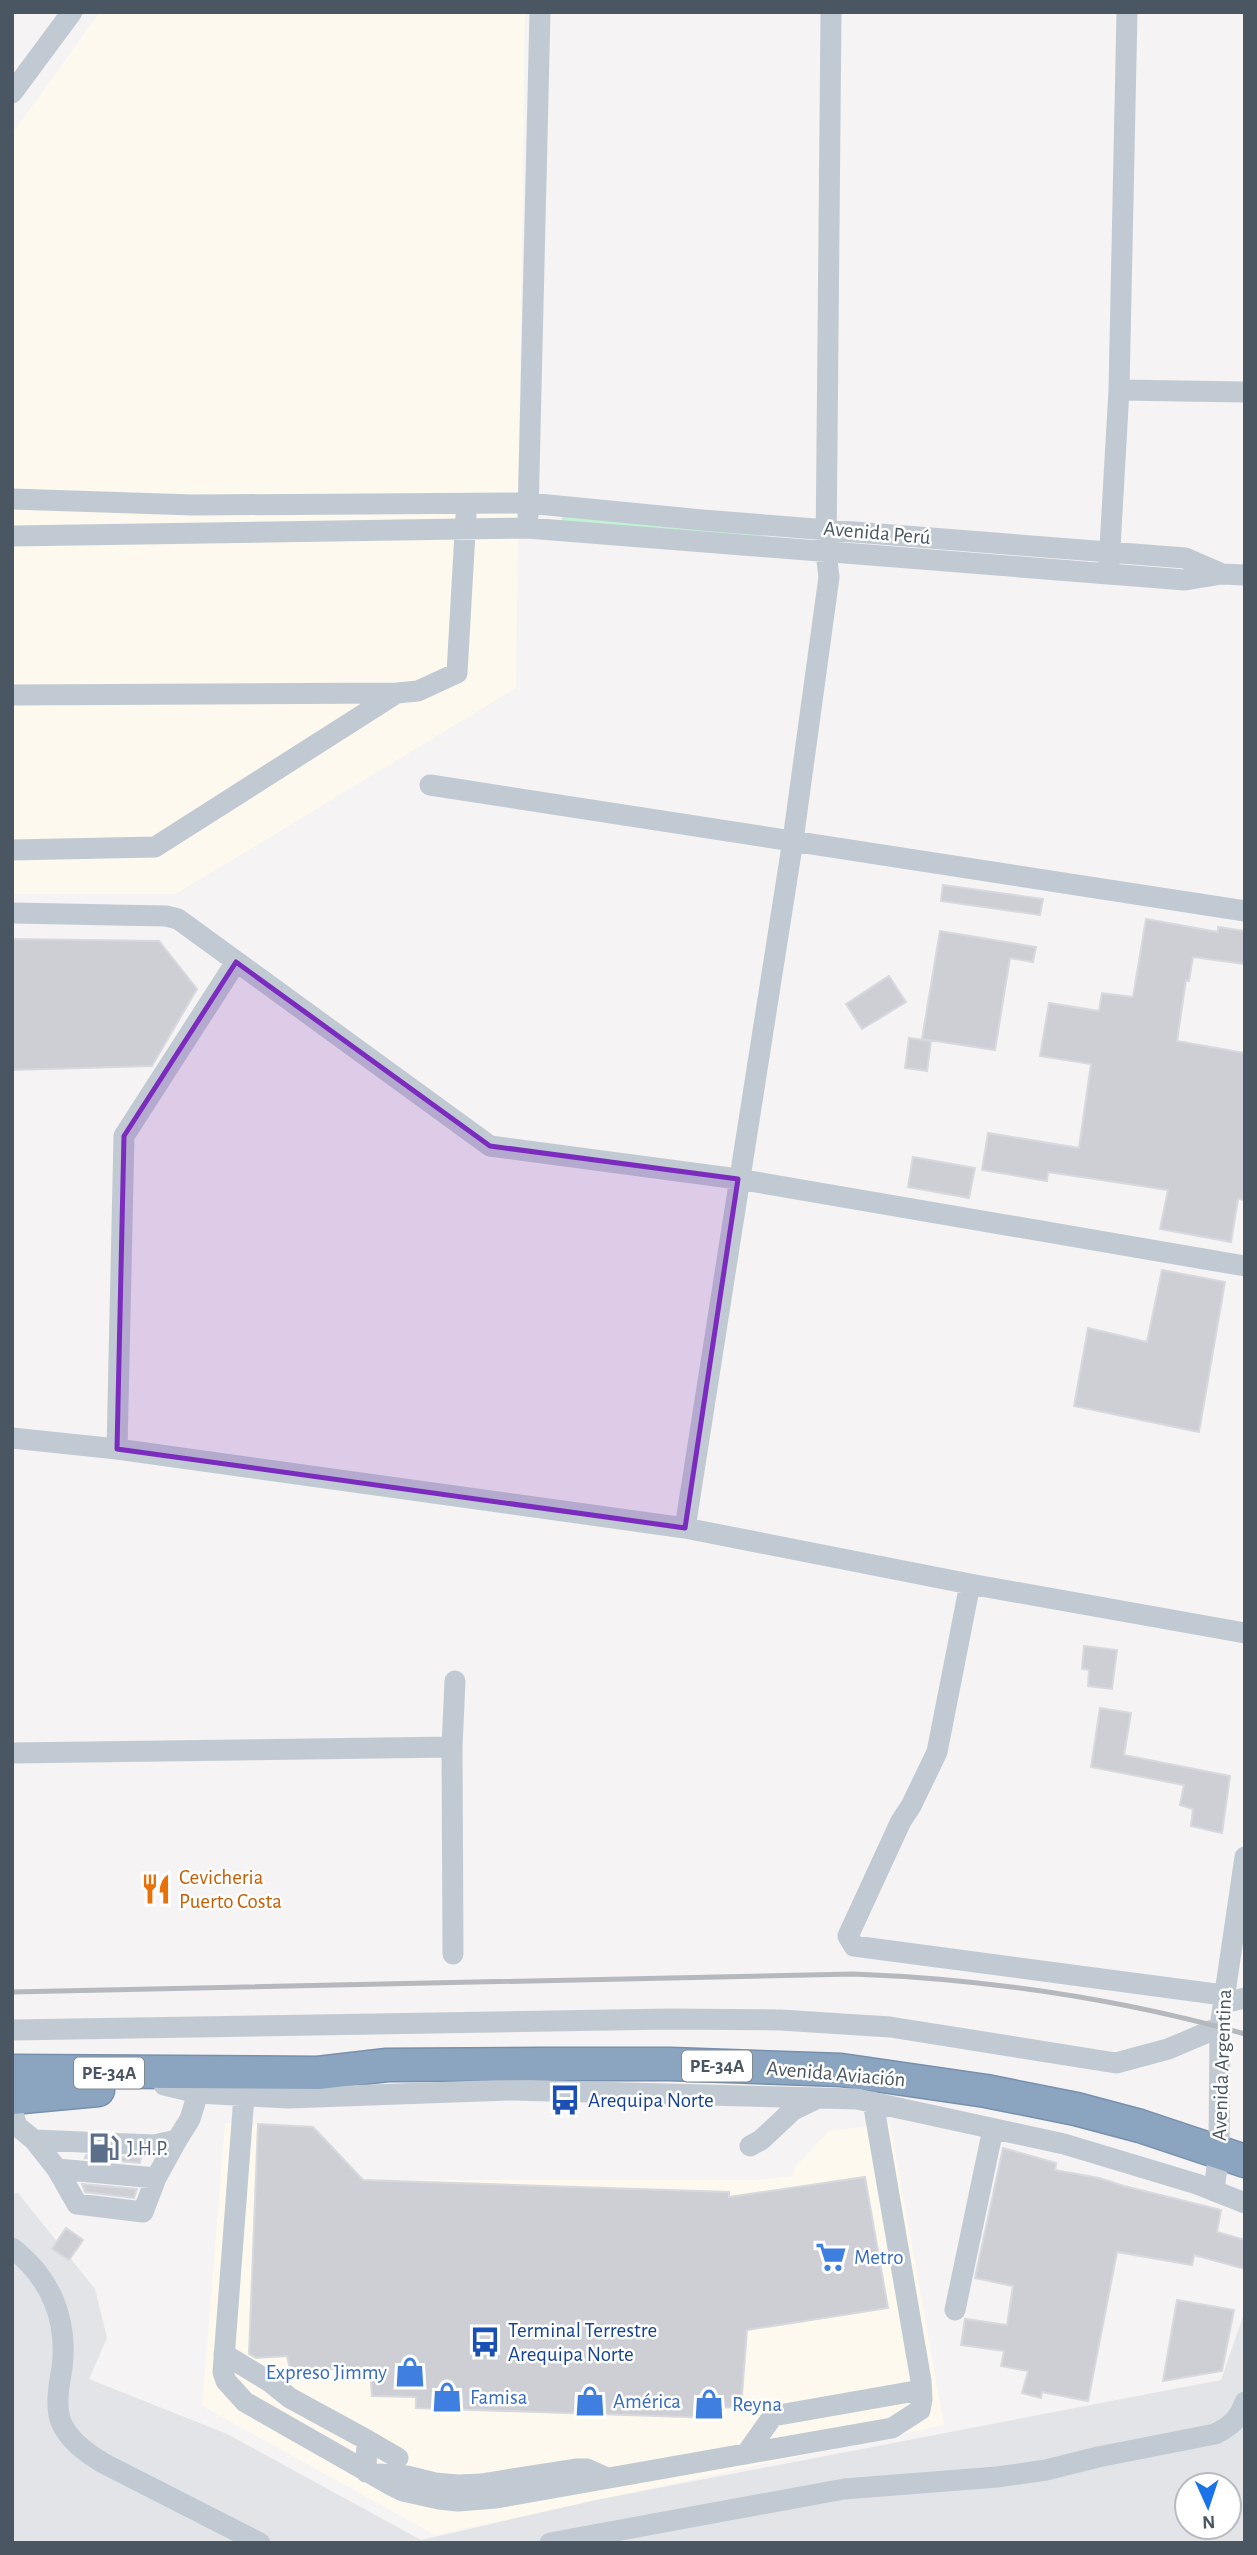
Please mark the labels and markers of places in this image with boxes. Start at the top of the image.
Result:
place label: Cevicheria Puerto Costa [179,1867,282,1912]
restaurant icon: Cevicheria Puerto Costa [139,1872,173,1906]
bus stop icon: Arequipa Norte [548,2083,582,2117]
place label: Arequipa Norte [588,2090,714,2111]
fuel station icon: J.H.P. [87,2131,121,2165]
place label: J.H.P. [127,2138,168,2159]
supermarket icon: Metro [814,2240,848,2274]
place label: Metro [854,2247,904,2268]
place label: Terminal Terrestre Arequipa Norte [508,2320,657,2365]
bus stop icon: Terminal Terrestre Arequipa Norte [468,2325,502,2359]
shop icon: Expreso Jimmy [393,2355,427,2389]
place label: Expreso Jimmy [266,2362,387,2383]
shop icon: Famisa [430,2380,464,2414]
shop icon: América [573,2384,607,2418]
place label: Famisa [470,2387,528,2408]
shop icon: Reyna [692,2387,726,2421]
place label: América [613,2391,681,2412]
place label: Reyna [732,2394,782,2415]

